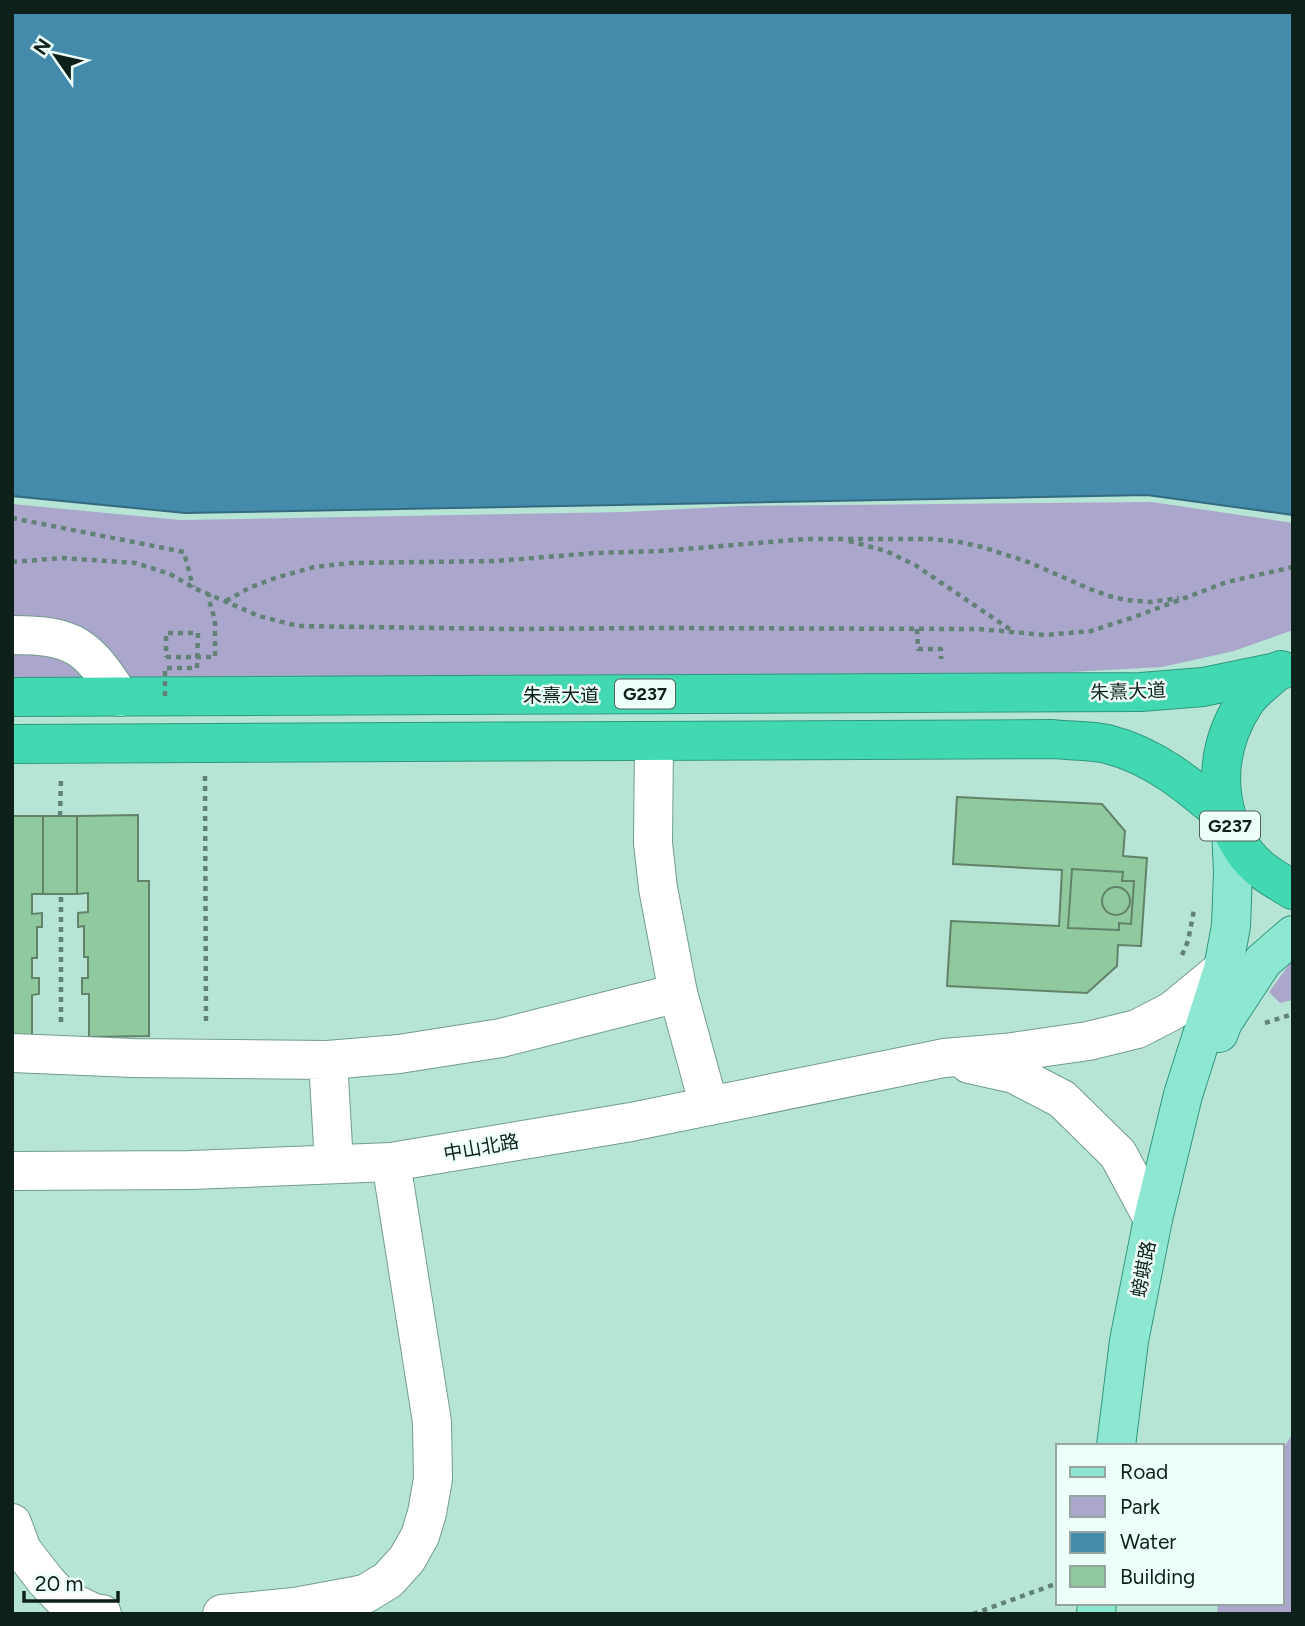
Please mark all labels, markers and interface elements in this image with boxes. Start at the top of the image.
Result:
north arrow [21,21,91,91]
text: N [29,34,56,59]
street label: 朱熹大道 [1090,679,1166,704]
road number: G237 [615,680,675,708]
street label: 朱熹大道 [523,684,599,707]
road number: G237 [1200,812,1260,840]
street label: 中山北路 [442,1130,521,1165]
street label: 螃蜞路 [1127,1239,1160,1299]
legend [1056,1444,1284,1605]
text: Road [1120,1459,1168,1484]
text: Park [1120,1494,1161,1519]
text: Water [1120,1529,1176,1554]
scale bar [24,1560,119,1604]
text: Building [1120,1564,1195,1589]
text: 20 m [35,1571,83,1596]

